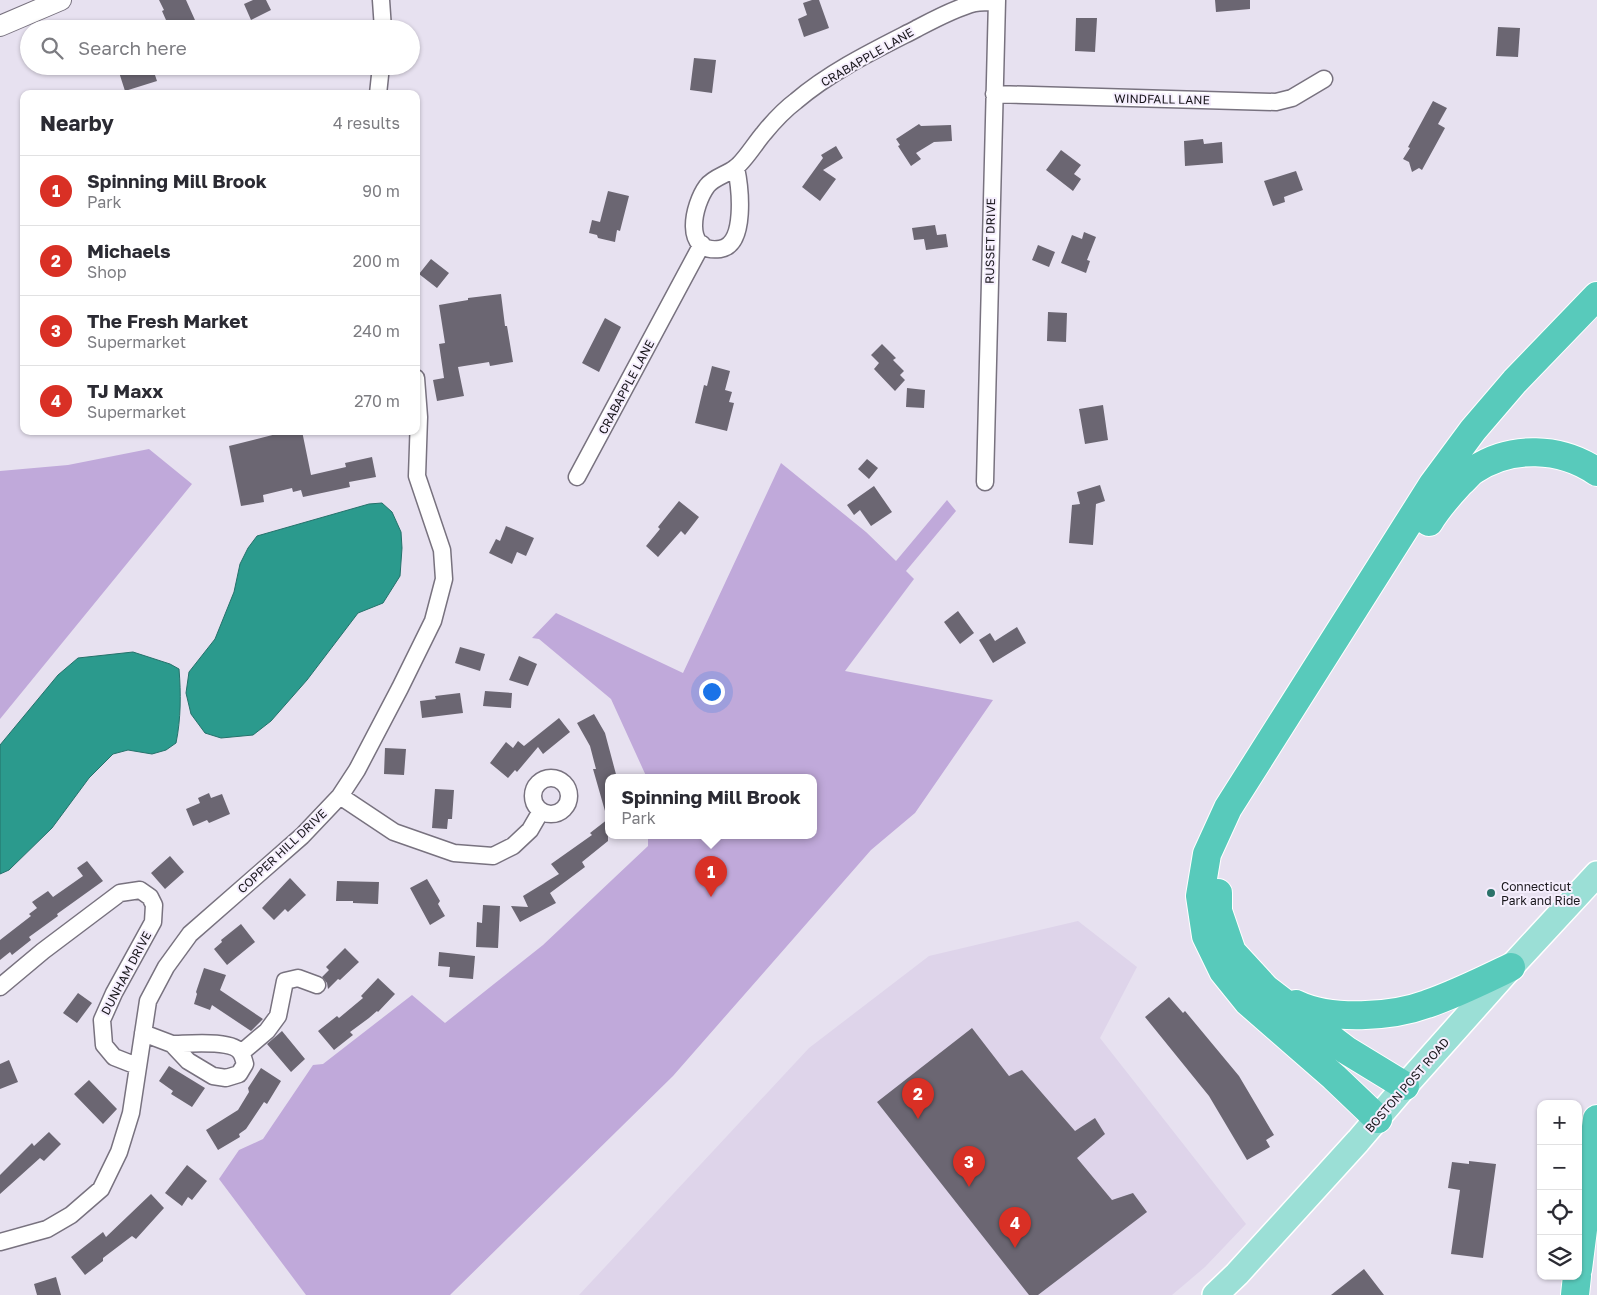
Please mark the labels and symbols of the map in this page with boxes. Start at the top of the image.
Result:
street label: CRABAPPLE LANE [818,24,916,90]
street label: WINDFALL LANE [1114,91,1210,107]
street label: RUSSET DRIVE [982,198,998,284]
street label: CRABAPPLE LANE [595,337,657,437]
your location [699,679,725,705]
street label: COPPER HILL DRIVE [234,806,330,896]
pin: 1 [695,856,727,897]
place label: Connecticut Park and Ride [1501,879,1580,908]
marker: Connecticut Park and Ride [1485,887,1497,899]
street label: DUNHAM DRIVE [98,929,154,1017]
street label: BOSTON POST ROAD [1362,1035,1452,1135]
pin: 2 [902,1078,934,1119]
pin: 3 [953,1146,985,1187]
pin: 4 [999,1207,1031,1248]

